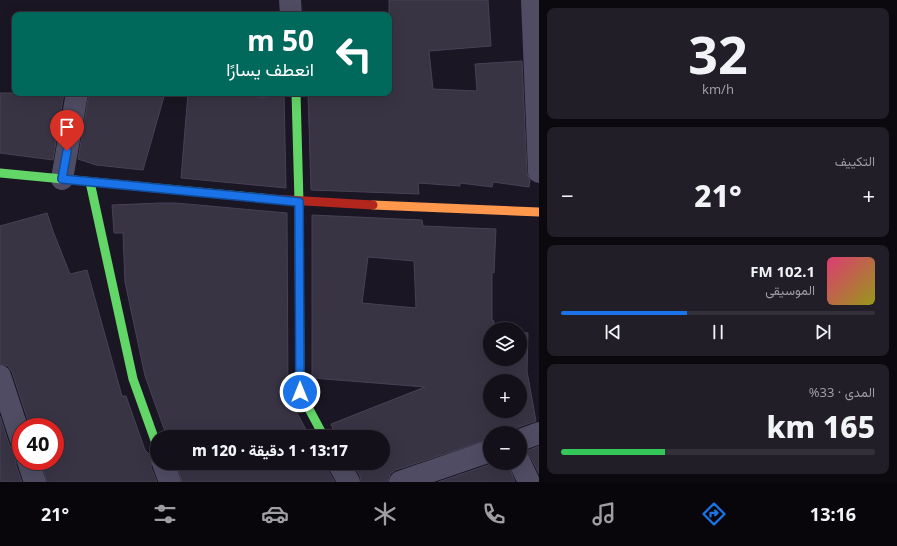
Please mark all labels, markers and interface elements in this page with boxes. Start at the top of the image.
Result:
text: 32 [688,18,748,89]
text: 50 m [247,21,314,59]
icon: left [328,28,380,80]
text: انعطف يسارًا [226,57,314,81]
text: km/h [702,80,734,98]
pin [50,110,84,151]
icon: arrive [56,116,78,138]
text: التكييف [835,152,875,170]
text: 21° [694,175,742,216]
text: − [561,180,574,210]
text: + [862,180,875,210]
text: 102.1 FM [750,261,815,281]
text: الموسيقى [765,281,815,299]
icon: previous [602,321,624,343]
icon: pause [707,321,729,343]
icon: next [812,321,834,343]
map controls [483,322,527,470]
button: layers [483,322,527,366]
position arrow [279,371,321,413]
button: + [483,374,527,418]
text: المدى · 33% [809,383,875,401]
text: 165 km [766,406,875,447]
speed limit sign: 40 [12,418,64,470]
button: − [483,426,527,470]
text: 13:17 · 1 دقيقة · 120 m [192,440,348,460]
icon: filters [151,500,179,528]
icon: car [261,500,289,528]
icon: climate [371,500,399,528]
icon: phone [480,500,508,528]
icon: music [590,500,618,528]
icon: directions [700,500,728,528]
text: 21° [41,502,69,526]
text: 13:16 [810,502,856,526]

